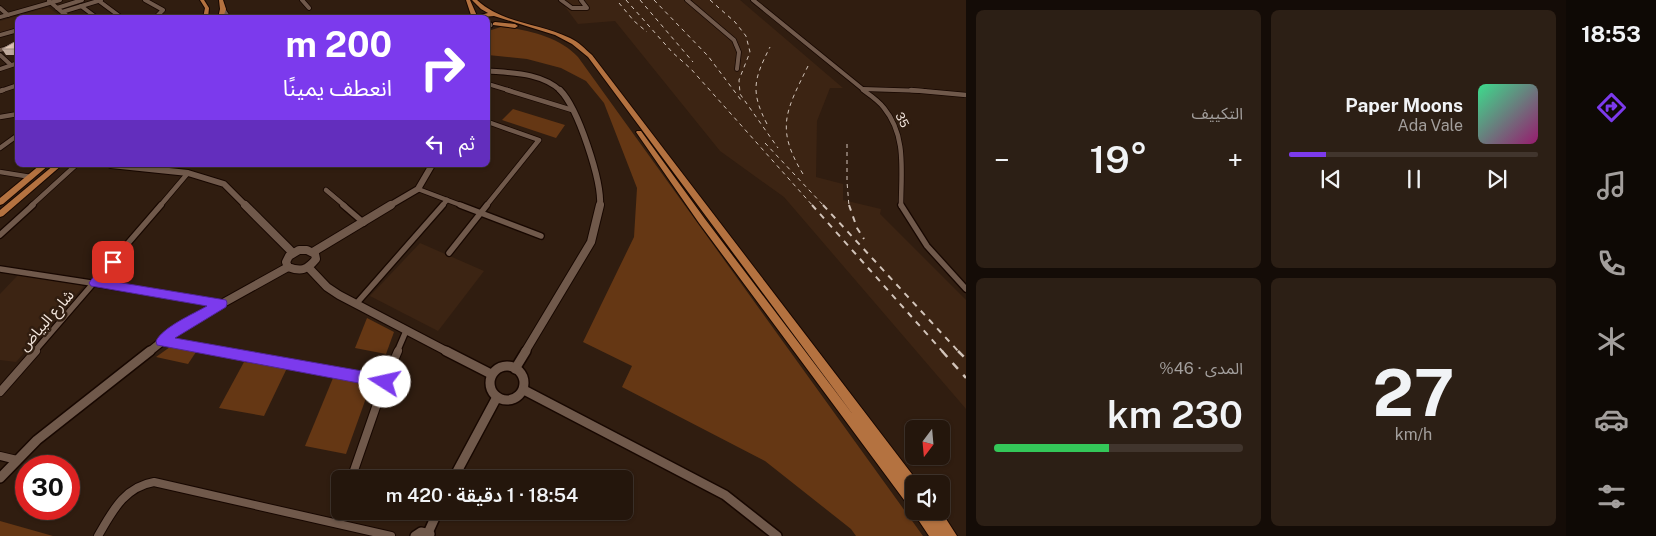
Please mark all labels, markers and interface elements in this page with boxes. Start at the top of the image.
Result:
text: 18:53 [1581,21,1641,47]
text: 200 m [286,24,392,65]
icon: right [410,35,475,100]
text: انعطف يمينًا [283,75,392,101]
icon: directions [1594,90,1629,125]
text: Paper Moons [1345,94,1463,116]
text: التكييف [1191,104,1243,123]
street label: 35 [892,110,912,130]
text: Ada Vale [1398,116,1463,135]
icon: left [421,130,449,158]
text: ثم [459,132,475,154]
text: 19° [1089,137,1148,182]
text: − [994,143,1010,176]
text: + [1227,143,1243,176]
icon: previous [1317,165,1345,193]
icon: pause [1400,165,1428,193]
icon: next [1483,165,1511,193]
icon: music [1594,168,1629,203]
pin [92,241,134,283]
icon: phone [1594,246,1629,281]
icon: arrive [99,248,127,276]
street label: شارع البياض [15,286,80,357]
icon: climate [1594,324,1629,359]
text: 27 [1373,354,1454,431]
position arrow [358,355,410,407]
text: المدى · 46% [1159,359,1243,378]
text: 230 km [1107,392,1243,437]
icon: car [1594,402,1629,437]
north arrow [905,420,950,465]
map controls [905,420,950,520]
text: km/h [1395,425,1432,444]
speed limit sign: 30 [15,455,80,520]
button: sound [905,475,950,520]
icon: filters [1594,479,1629,514]
text: 18:54 · 1 دقيقة · 420 m [386,484,578,506]

